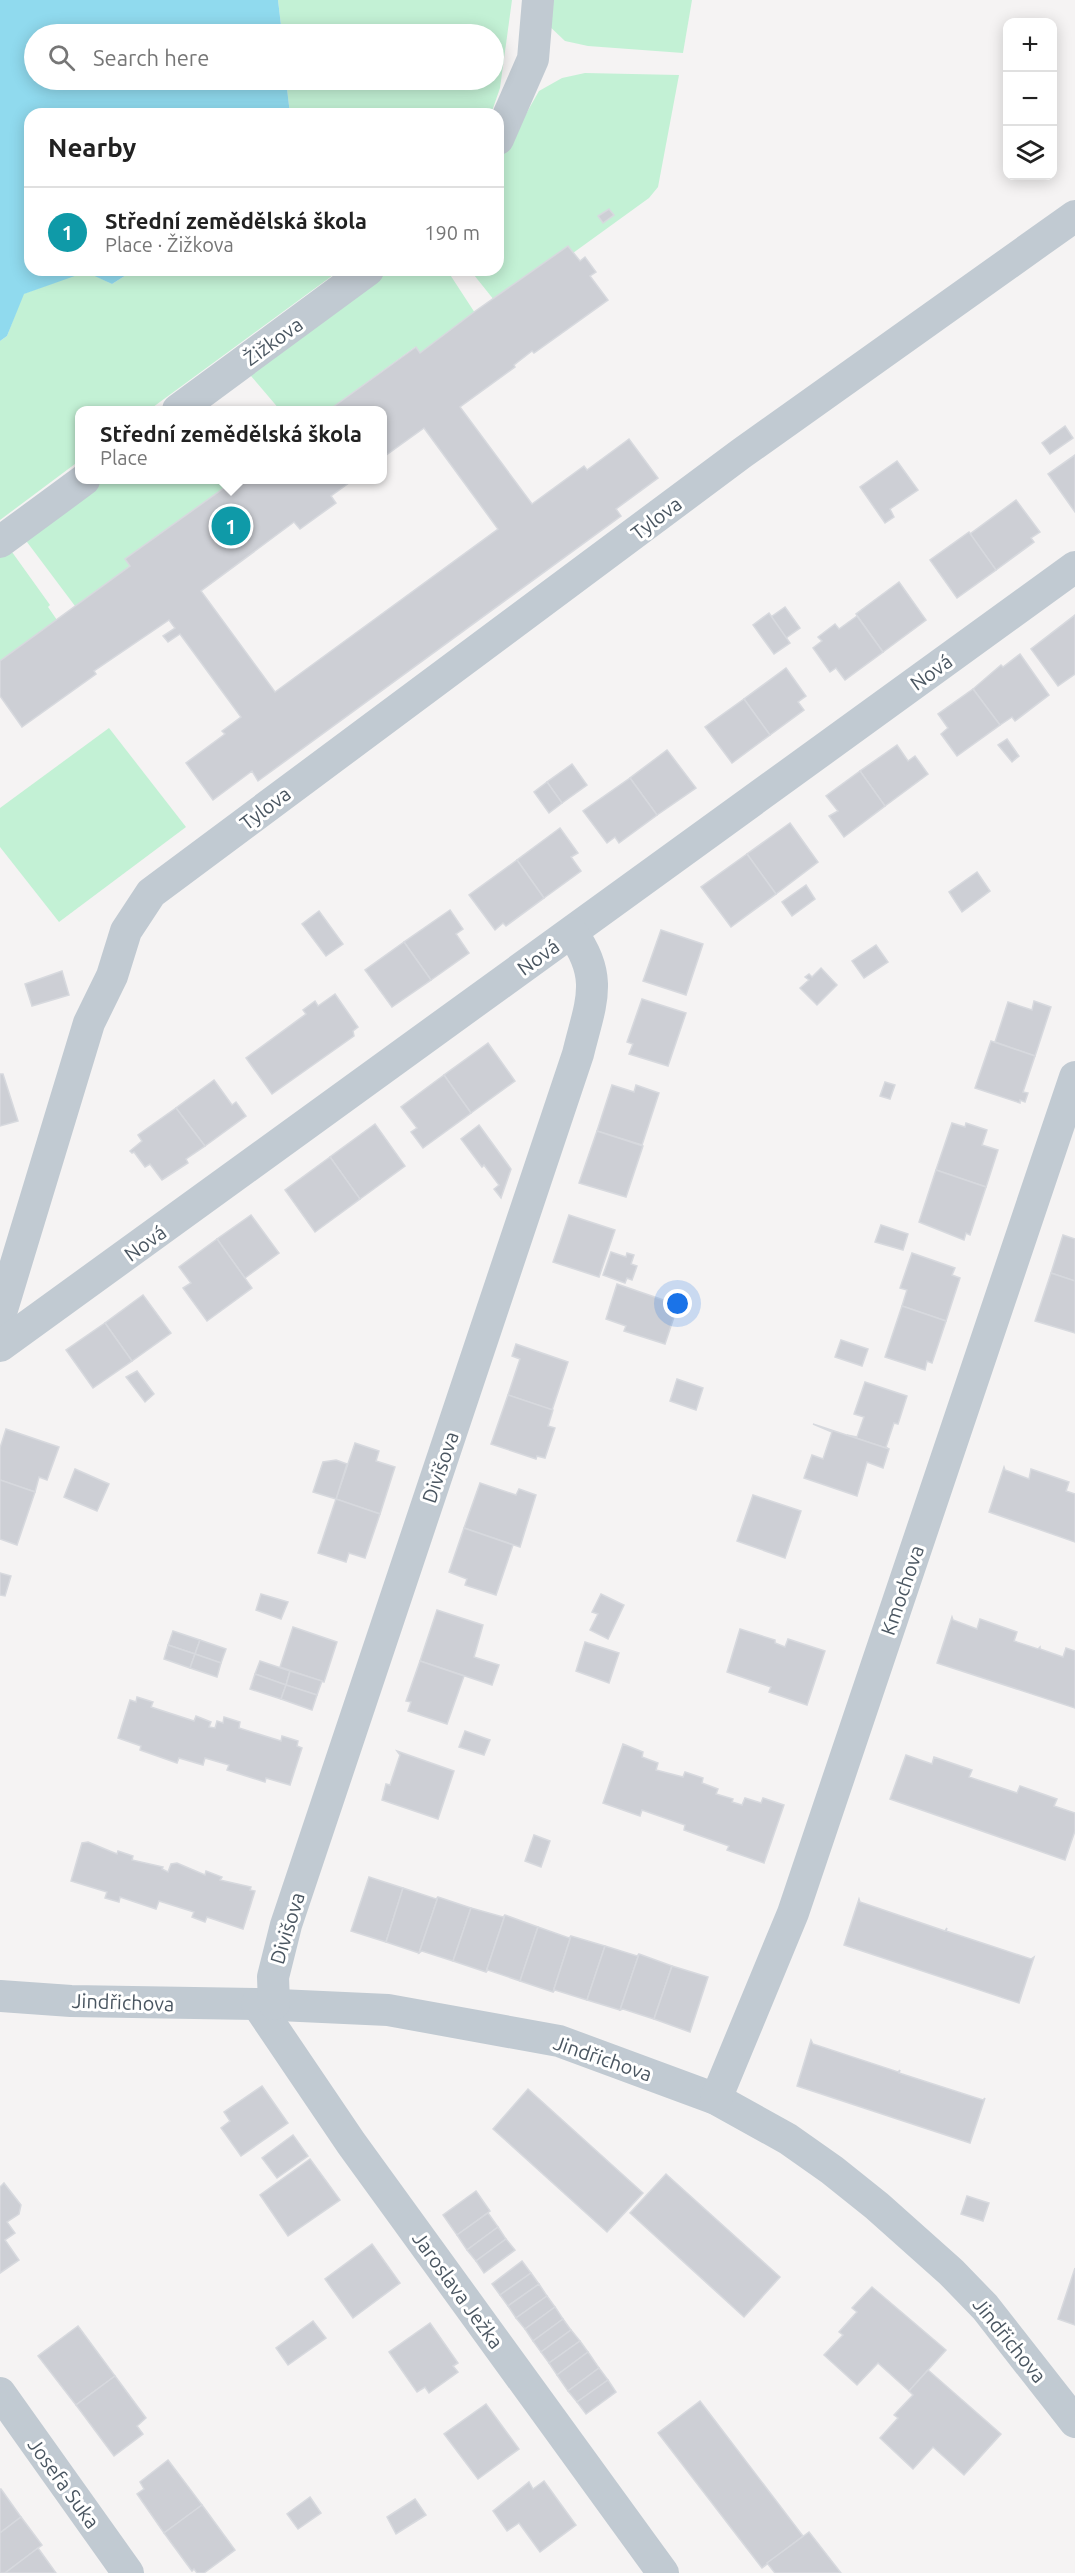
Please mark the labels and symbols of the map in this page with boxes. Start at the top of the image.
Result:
street label: Žižkova [239,312,307,370]
street label: Tylova [626,492,686,544]
pin: 1 [212,504,250,548]
street label: Nová [906,649,956,695]
street label: Tylova [235,782,295,834]
street label: Nová [513,934,563,980]
street label: Nová [120,1220,170,1266]
your location [663,1289,692,1318]
street label: Divišova [417,1428,463,1506]
street label: Kmochova [876,1542,928,1638]
street label: Divišova [265,1889,309,1967]
street label: Jindřichova [71,1989,175,2015]
street label: Jindřichova [551,2030,655,2086]
street label: Jaroslava Ježka [408,2227,508,2353]
street label: Jindřichova [969,2293,1051,2387]
street label: Josefa Suka [24,2433,104,2533]

